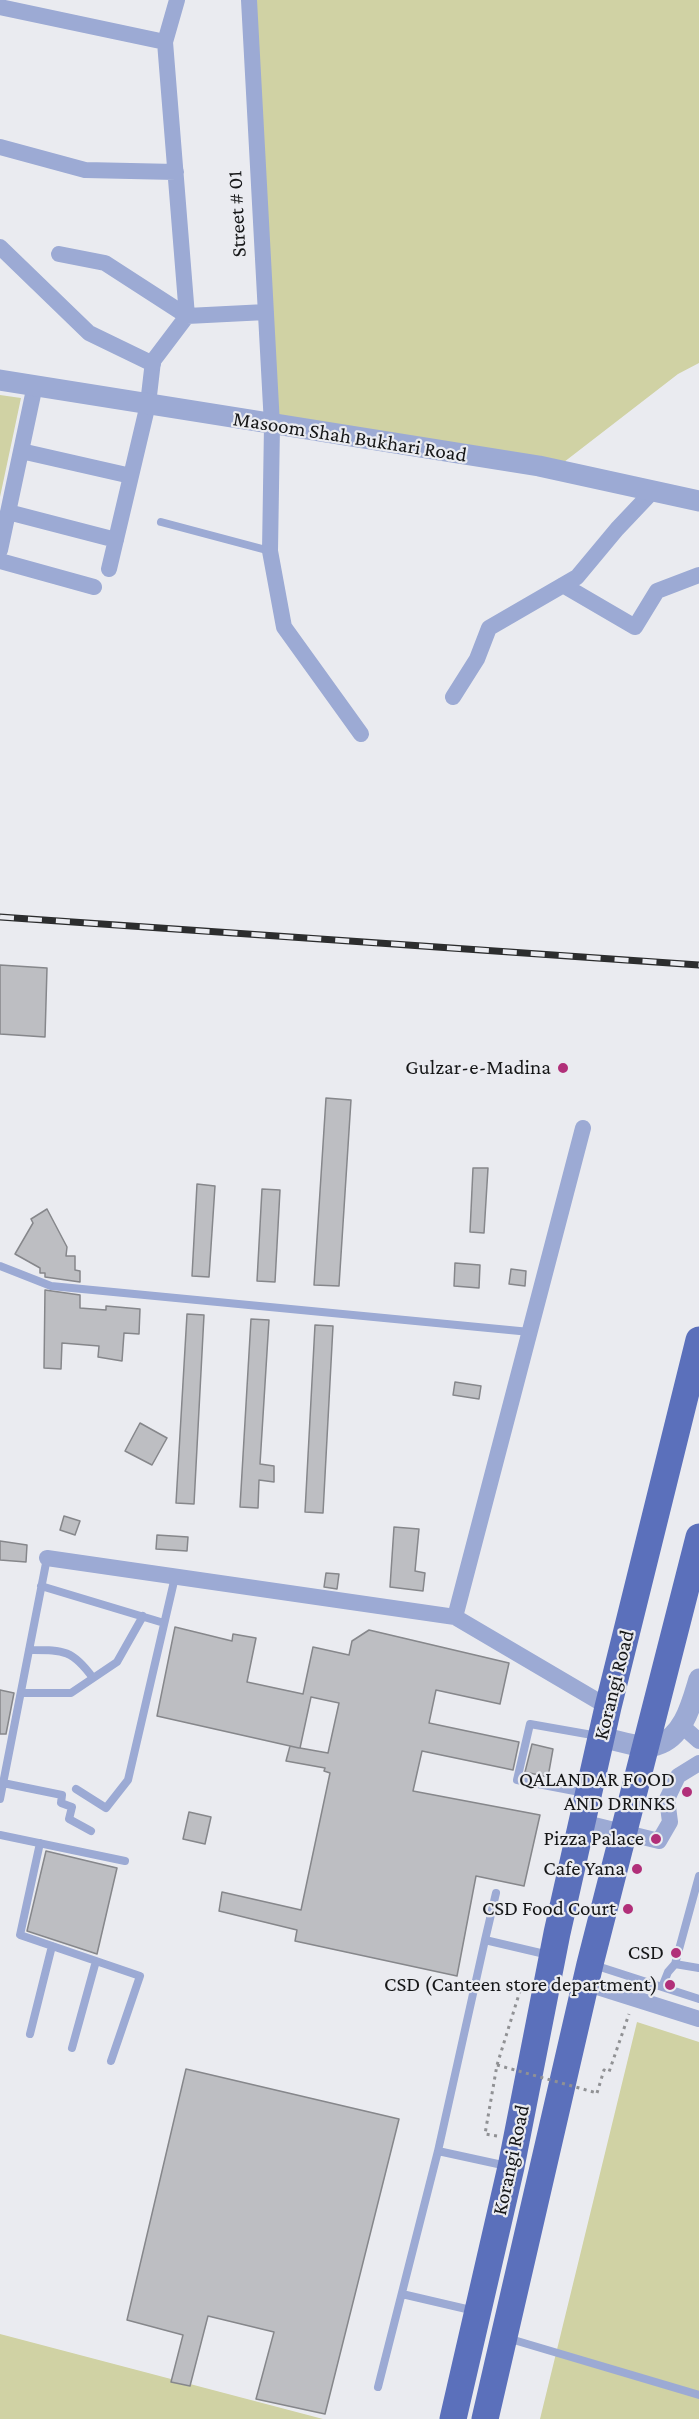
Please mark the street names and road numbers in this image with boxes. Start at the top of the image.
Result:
street label: Street # 01 [222,170,252,258]
street label: Masoom Shah Bukhari Road [231,406,469,468]
street label: Korangi Road [588,1627,640,1743]
street label: Korangi Road [487,2102,535,2218]

